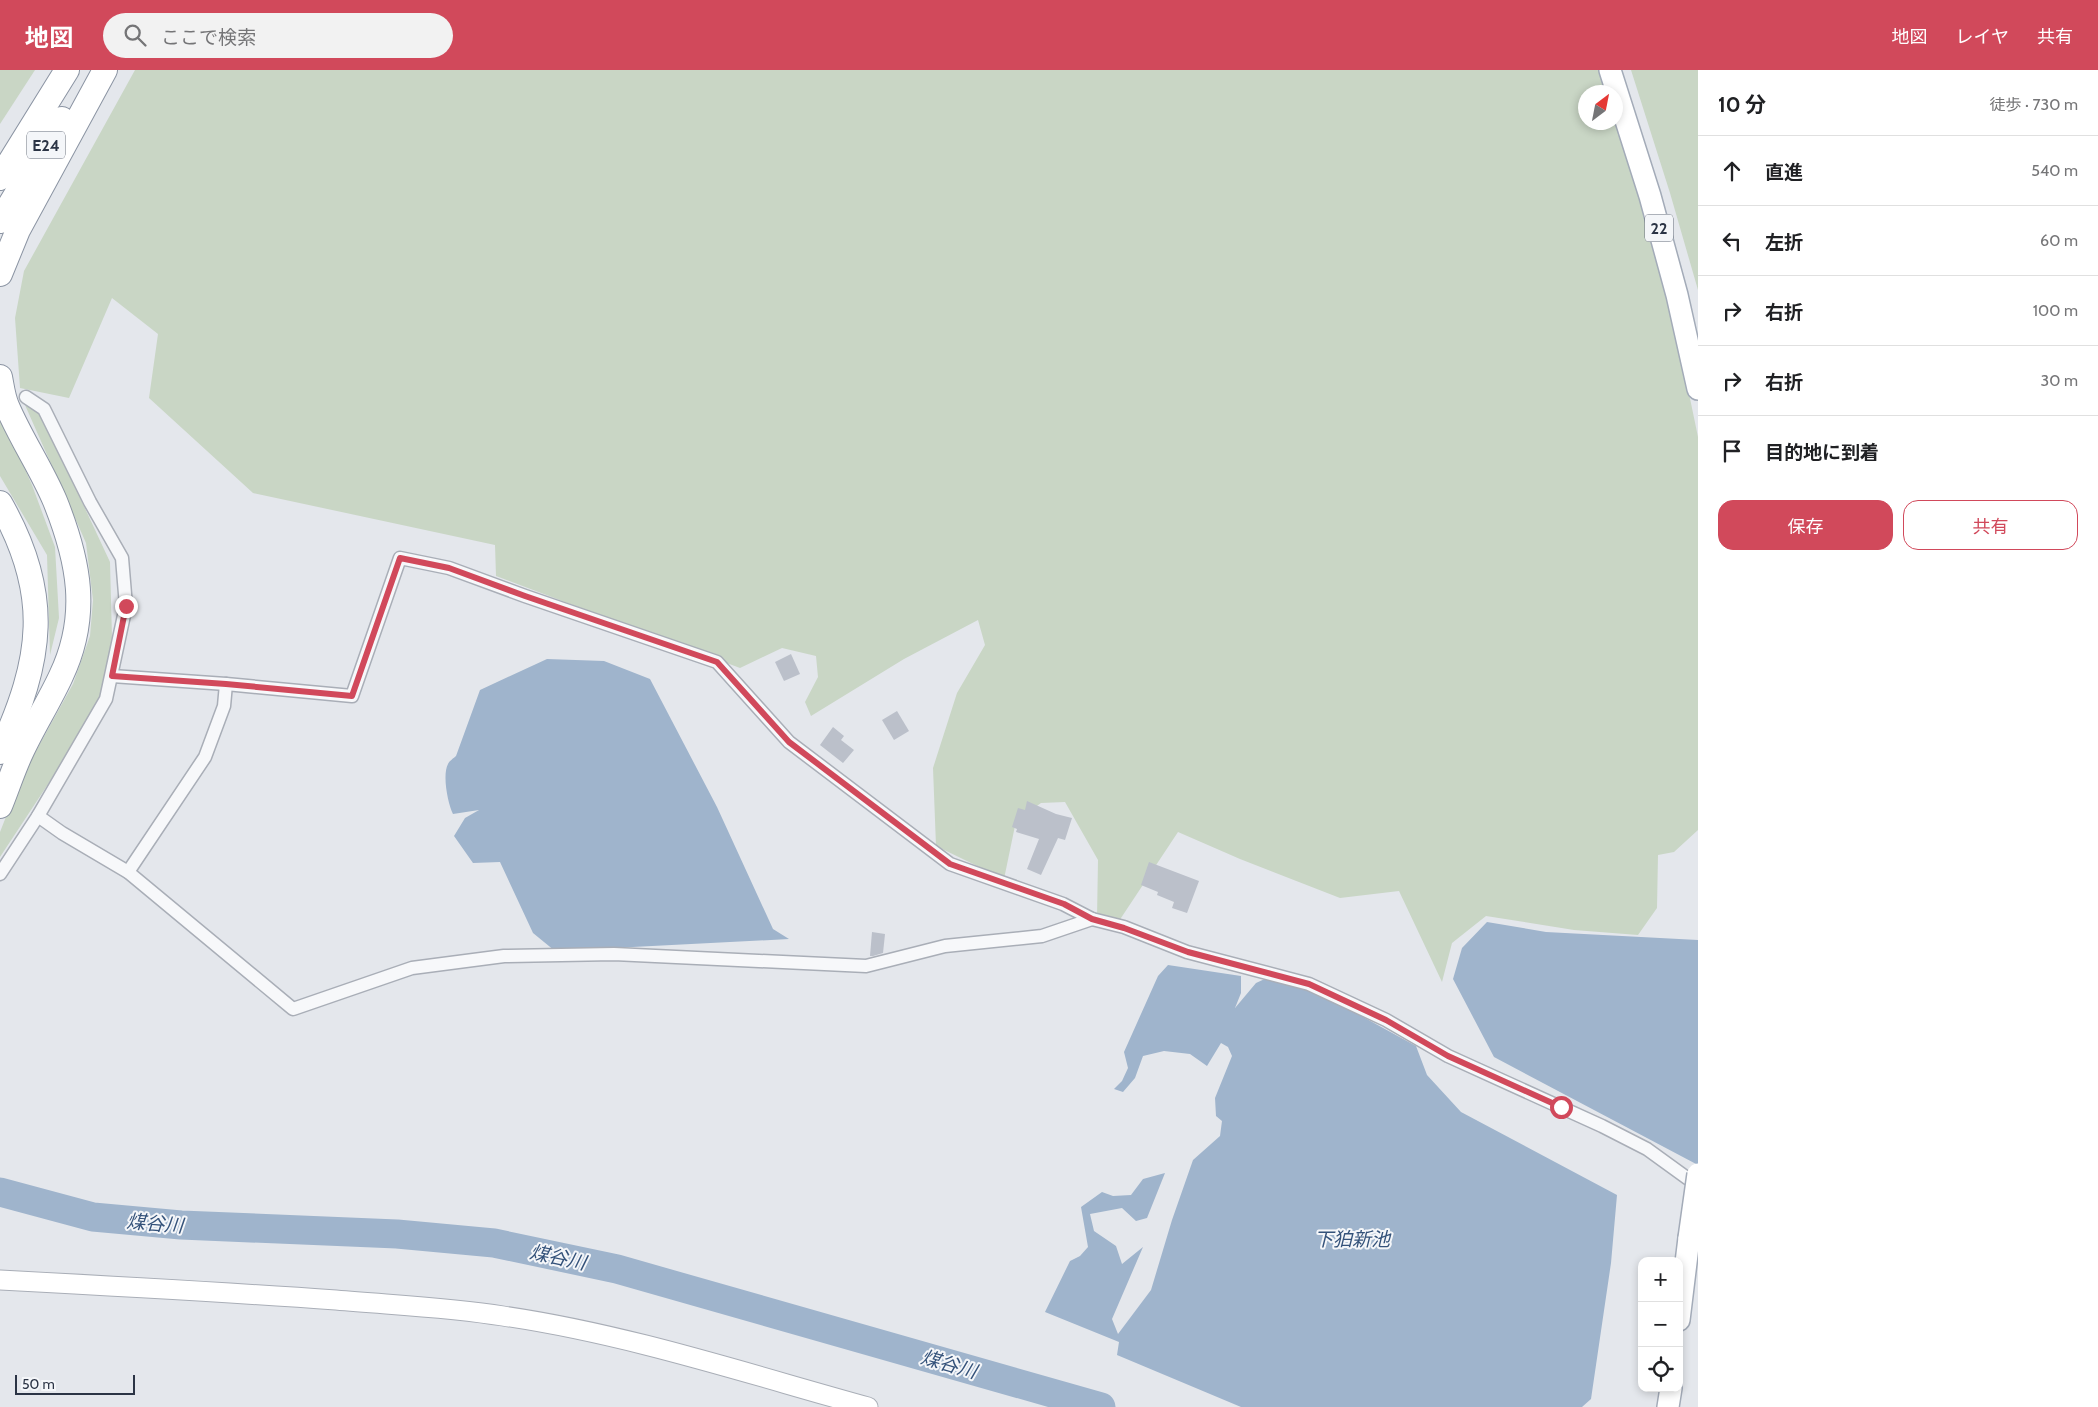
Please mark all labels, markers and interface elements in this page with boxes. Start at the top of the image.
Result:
search box [103,13,453,58]
icon: search [121,21,149,49]
text: 地図 [25,23,73,52]
text: ここで検索 [161,26,256,49]
text: 地図 [1892,26,1928,48]
text: レイヤ [1956,26,2009,48]
text: 共有 [2037,26,2073,48]
north arrow [1578,85,1623,130]
text: 10 分 [1718,92,1766,117]
text: 徒歩 · 730 m [1989,95,2078,114]
road number: E24 [27,132,65,158]
icon: ahead [1718,157,1746,185]
text: 直進 [1765,161,1803,184]
text: 540 m [2031,161,2078,180]
road number: 22 [1645,214,1673,242]
icon: left [1718,227,1746,255]
text: 左折 [1765,231,1803,254]
text: 60 m [2040,231,2078,250]
icon: right [1718,297,1746,325]
text: 右折 [1765,301,1803,324]
text: 100 m [2033,301,2078,320]
icon: right [1718,367,1746,395]
text: 右折 [1765,371,1803,394]
text: 30 m [2041,371,2078,390]
icon: arrive [1718,437,1746,465]
text: 目的地に到着 [1765,441,1879,464]
button: 保存 [1718,500,1893,550]
button: 共有 [1903,500,2078,550]
route end [115,595,138,618]
route start [1550,1096,1573,1119]
water label: 煤谷川 [126,1210,186,1238]
water label: 下狛新池 [1314,1228,1392,1251]
water label: 煤谷川 [528,1240,590,1275]
map controls [1638,1257,1683,1392]
button: + [1638,1257,1683,1302]
button: − [1638,1302,1683,1347]
water label: 煤谷川 [918,1346,981,1384]
button: locate [1638,1347,1683,1392]
scale bar [15,1372,135,1395]
text: 50 m [22,1375,55,1393]

